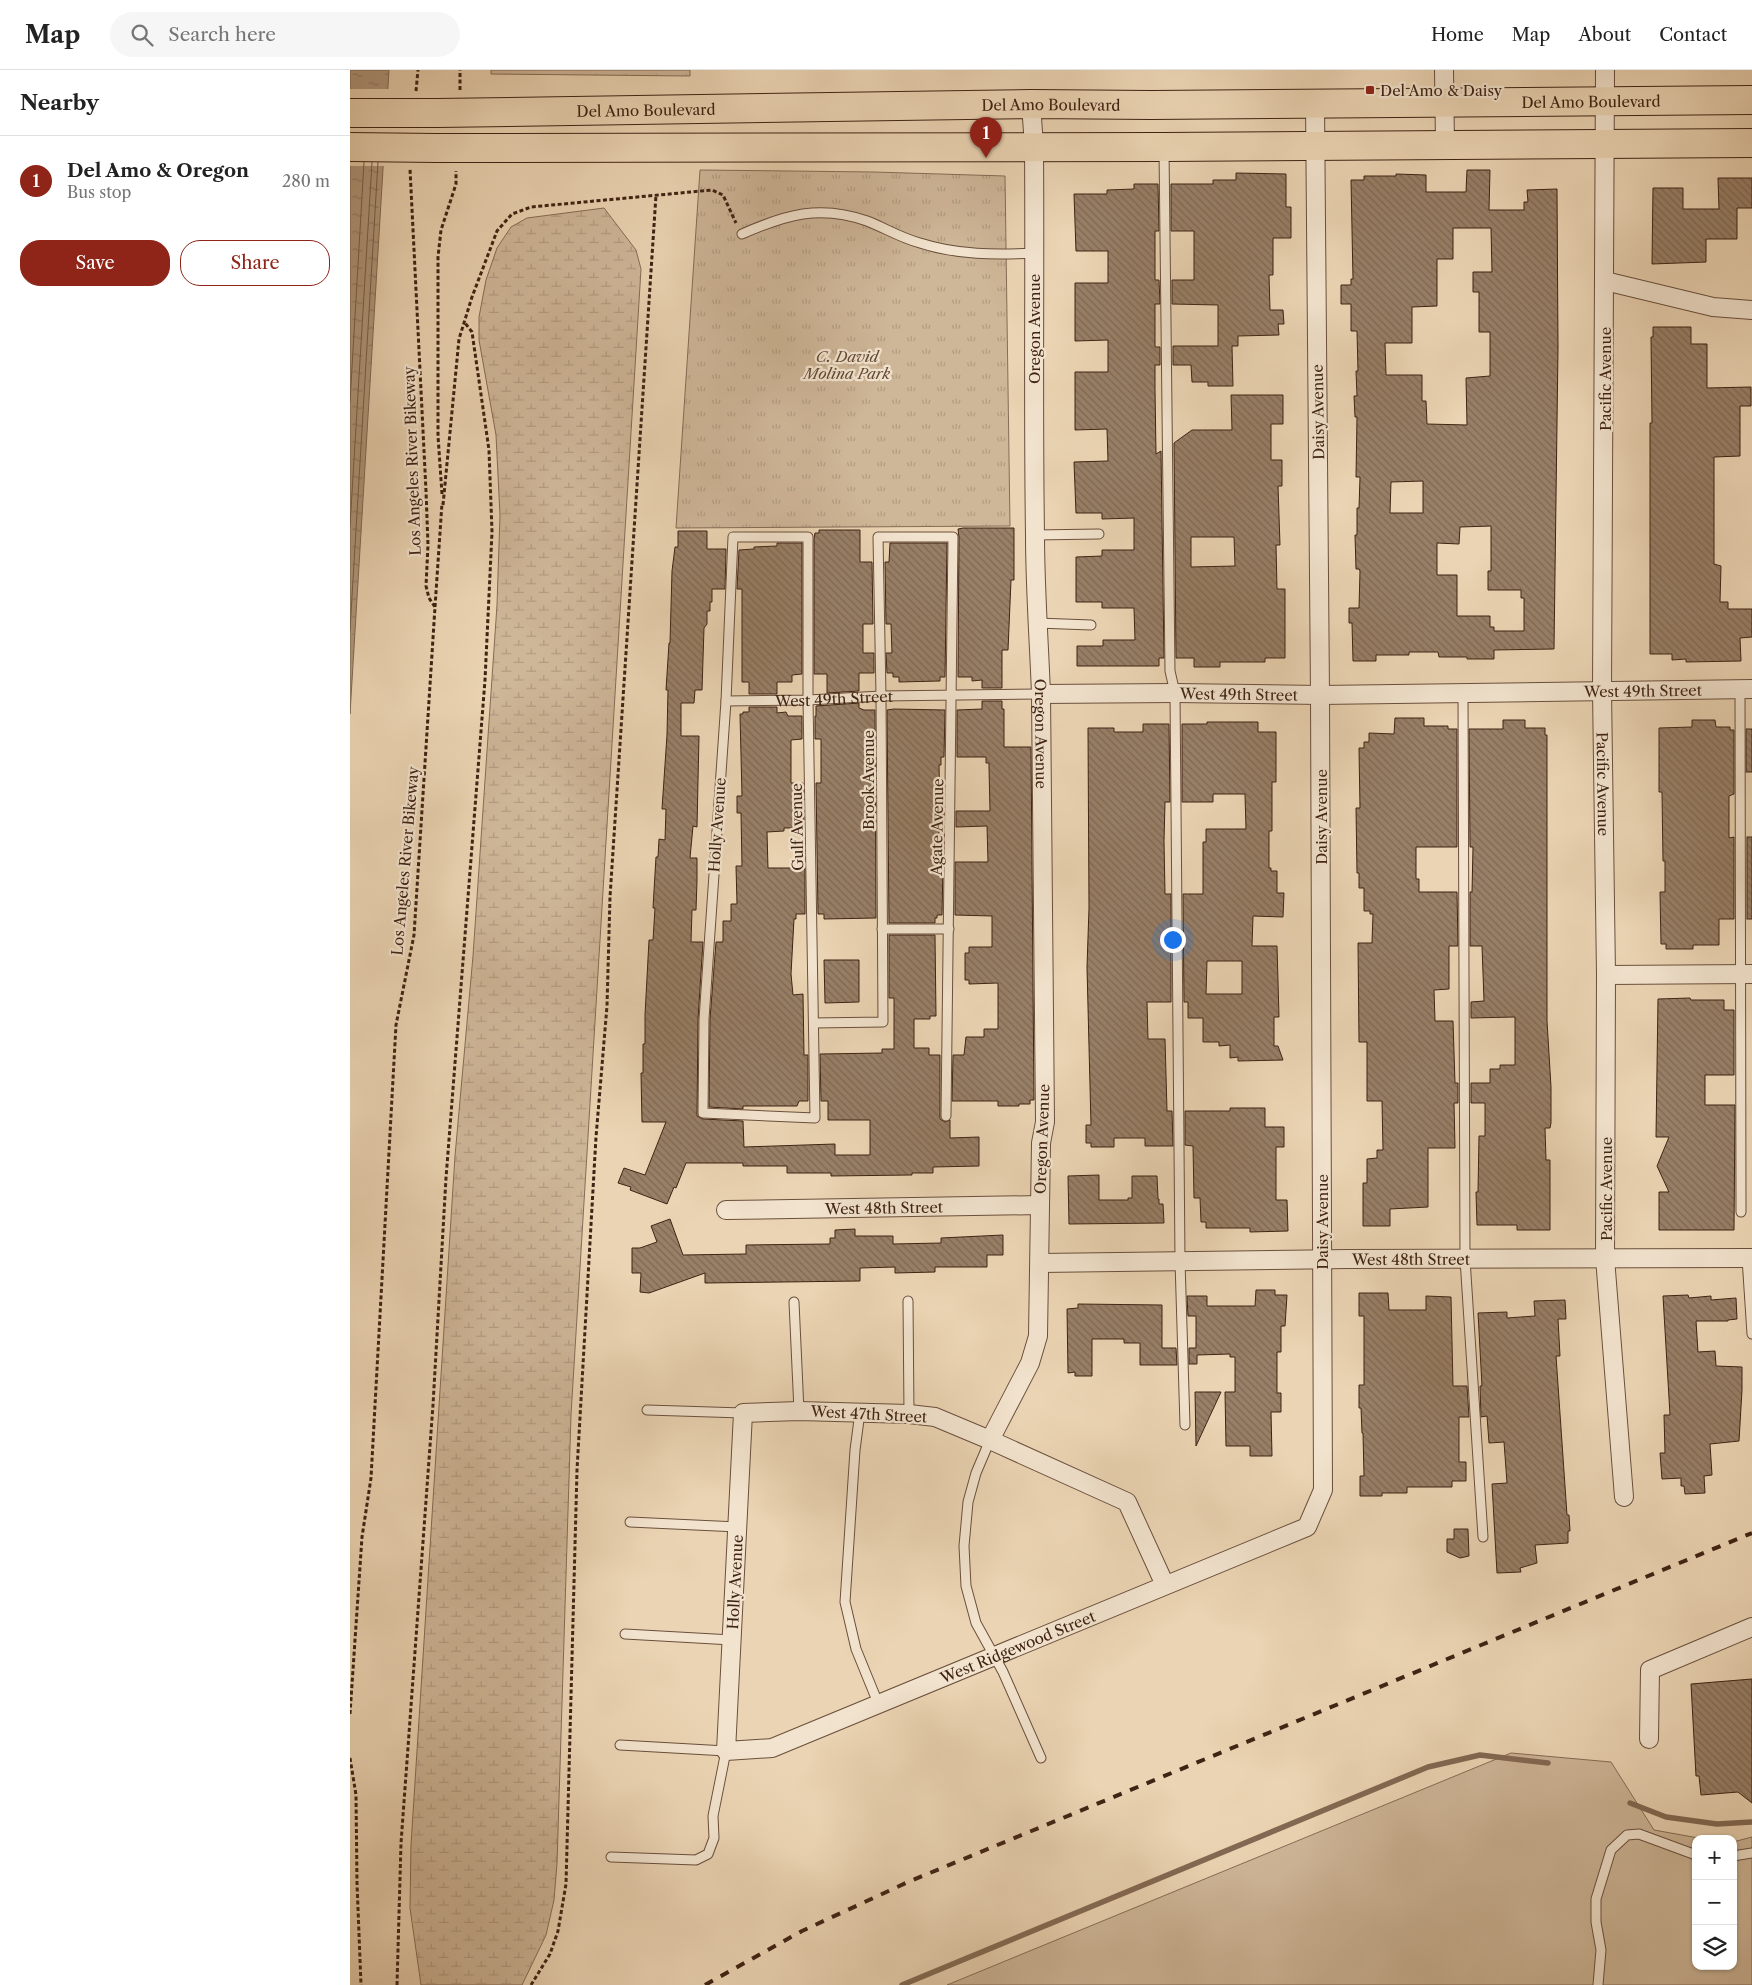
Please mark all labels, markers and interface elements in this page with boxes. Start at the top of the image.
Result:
search box [110,12,460,57]
text: Map [25,20,80,49]
icon: search [128,21,156,49]
text: Search here [168,23,276,46]
text: Home [1431,24,1484,46]
text: Map [1512,24,1550,46]
text: About [1578,24,1631,46]
text: Contact [1659,24,1727,46]
place label: Del Amo & Daisy [1380,81,1503,100]
marker: Del Amo & Daisy [1364,84,1376,96]
text: Nearby [20,90,99,115]
street label: Del Amo Boulevard [1521,91,1661,111]
street label: Del Amo Boulevard [981,94,1121,114]
street label: Del Amo Boulevard [576,99,716,120]
pin: 1 [970,117,1002,158]
text: Del Amo & Oregon [67,159,249,182]
text: 1 [32,171,40,191]
text: 280 m [282,171,330,191]
text: Bus stop [67,182,131,202]
button: Save [20,240,170,286]
button: Share [180,240,330,286]
street label: Oregon Avenue [1025,274,1044,384]
street label: Pacific Avenue [1596,327,1615,431]
park label: C. David Molina Park [802,347,890,383]
street label: Daisy Avenue [1308,364,1328,460]
street label: Los Angeles River Bikeway [399,365,425,556]
street label: Oregon Avenue [1031,678,1051,789]
street label: West 49th Street [1583,680,1703,701]
street label: West 49th Street [1179,684,1299,704]
street label: West 49th Street [774,686,894,710]
street label: Brook Avenue [859,730,878,830]
street label: Pacific Avenue [1593,732,1614,836]
street label: Los Angeles River Bikeway [387,765,423,956]
street label: Daisy Avenue [1312,769,1331,865]
street label: Holly Avenue [704,777,730,873]
street label: Agate Avenue [927,778,947,877]
street label: Gulf Avenue [787,783,807,871]
your location [1160,927,1186,953]
street label: Oregon Avenue [1031,1084,1053,1194]
street label: Pacific Avenue [1597,1137,1616,1241]
street label: Daisy Avenue [1313,1174,1332,1270]
street label: West 48th Street [824,1197,944,1218]
street label: West 48th Street [1351,1249,1471,1268]
street label: West 47th Street [809,1401,928,1427]
street label: Holly Avenue [723,1534,747,1630]
street label: West Ridgewood Street [936,1606,1099,1687]
map controls [1692,1835,1737,1970]
button: + [1692,1835,1737,1880]
button: − [1692,1880,1737,1925]
button: layers [1692,1925,1737,1970]

